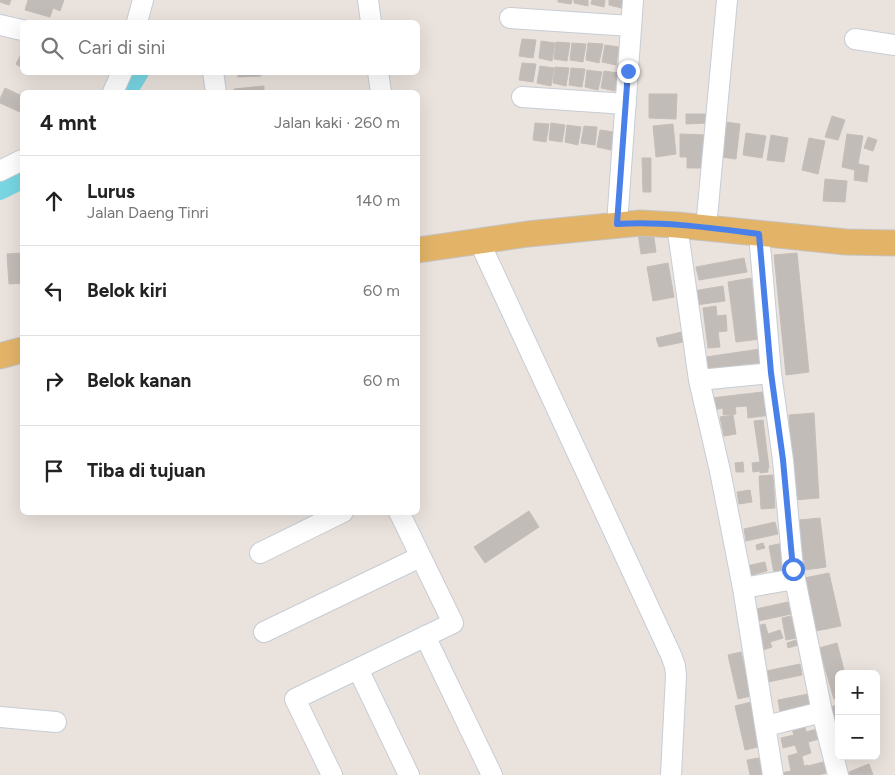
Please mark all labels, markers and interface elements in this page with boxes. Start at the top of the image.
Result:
search box [20,20,420,75]
icon: search [38,34,66,62]
text: Cari di sini [78,36,165,59]
route end [617,60,640,83]
text: 4 mnt [40,110,97,135]
text: Jalan kaki · 260 m [274,113,400,132]
text: Lurus [87,180,135,203]
icon: ahead [40,187,68,215]
text: 140 m [356,191,400,210]
text: Jalan Daeng Tinri [87,203,209,222]
icon: left [40,277,68,305]
text: Belok kiri [87,279,167,302]
text: 60 m [363,281,400,300]
icon: right [40,367,68,395]
text: Belok kanan [87,369,191,392]
text: 60 m [363,371,400,390]
icon: arrive [40,457,68,485]
text: Tiba di tujuan [87,459,206,482]
route start [782,558,805,581]
map controls [835,670,880,760]
button: + [835,670,880,715]
button: − [835,715,880,760]

